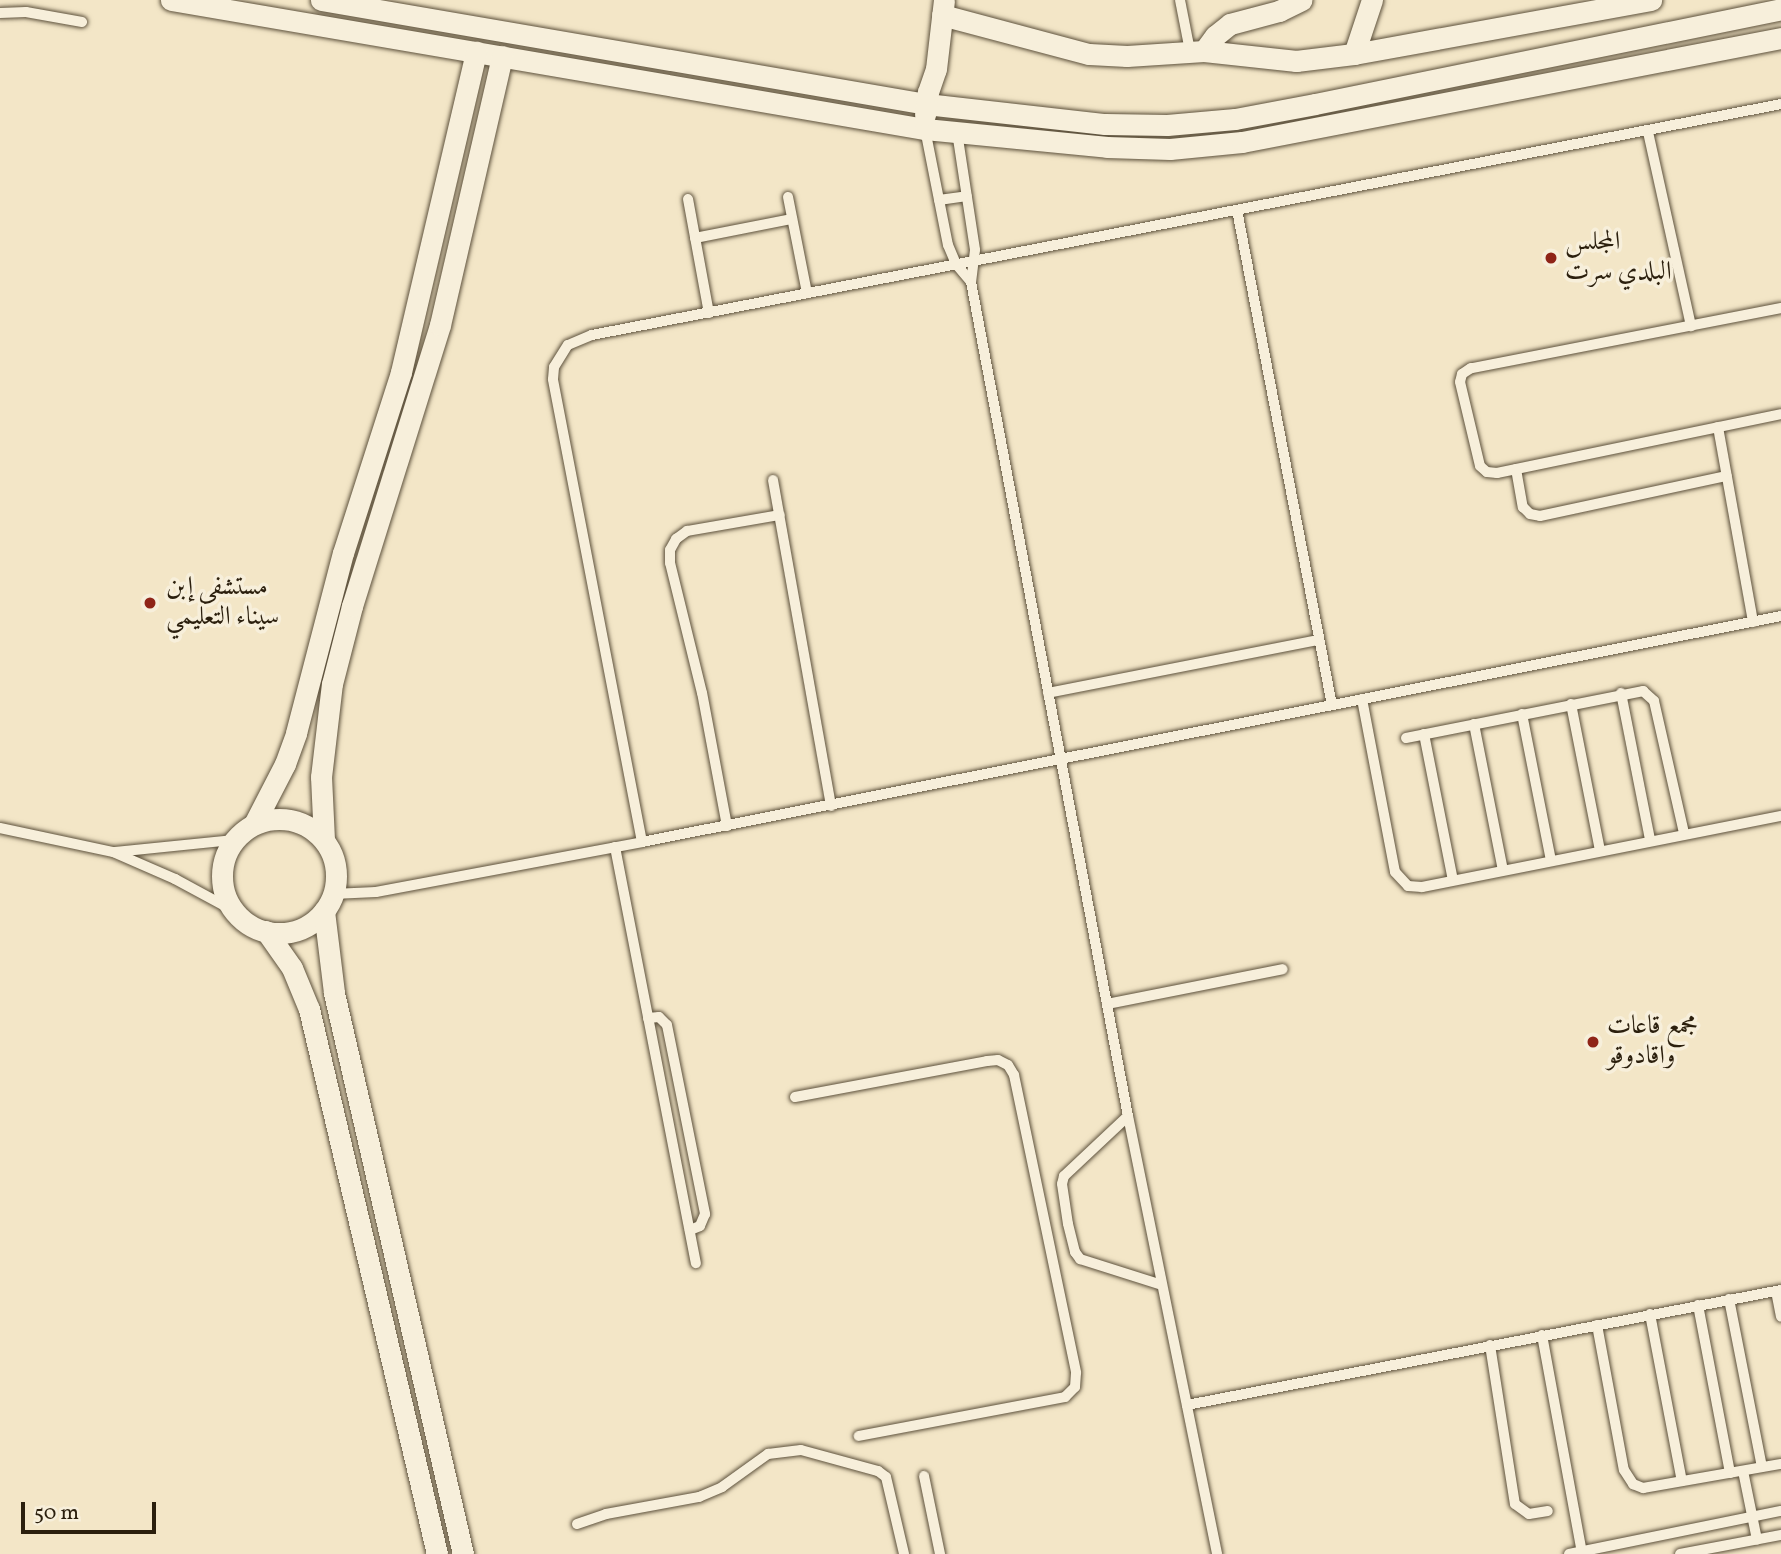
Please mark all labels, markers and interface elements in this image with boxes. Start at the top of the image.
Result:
place label: المجلس البلدي سرت [1565,227,1672,288]
marker: المجلس البلدي سرت [1543,250,1559,266]
place label: مستشفى إبن سيناء التعليمي [166,572,279,634]
marker: مستشفى إبن سيناء التعليمي [140,593,160,613]
place label: مجمع قاعات واقادوقو [1607,1011,1698,1072]
marker: مجمع قاعات واقادوقو [1585,1034,1601,1050]
scale bar [24,1488,159,1532]
text: 50 m [34,1499,79,1528]

